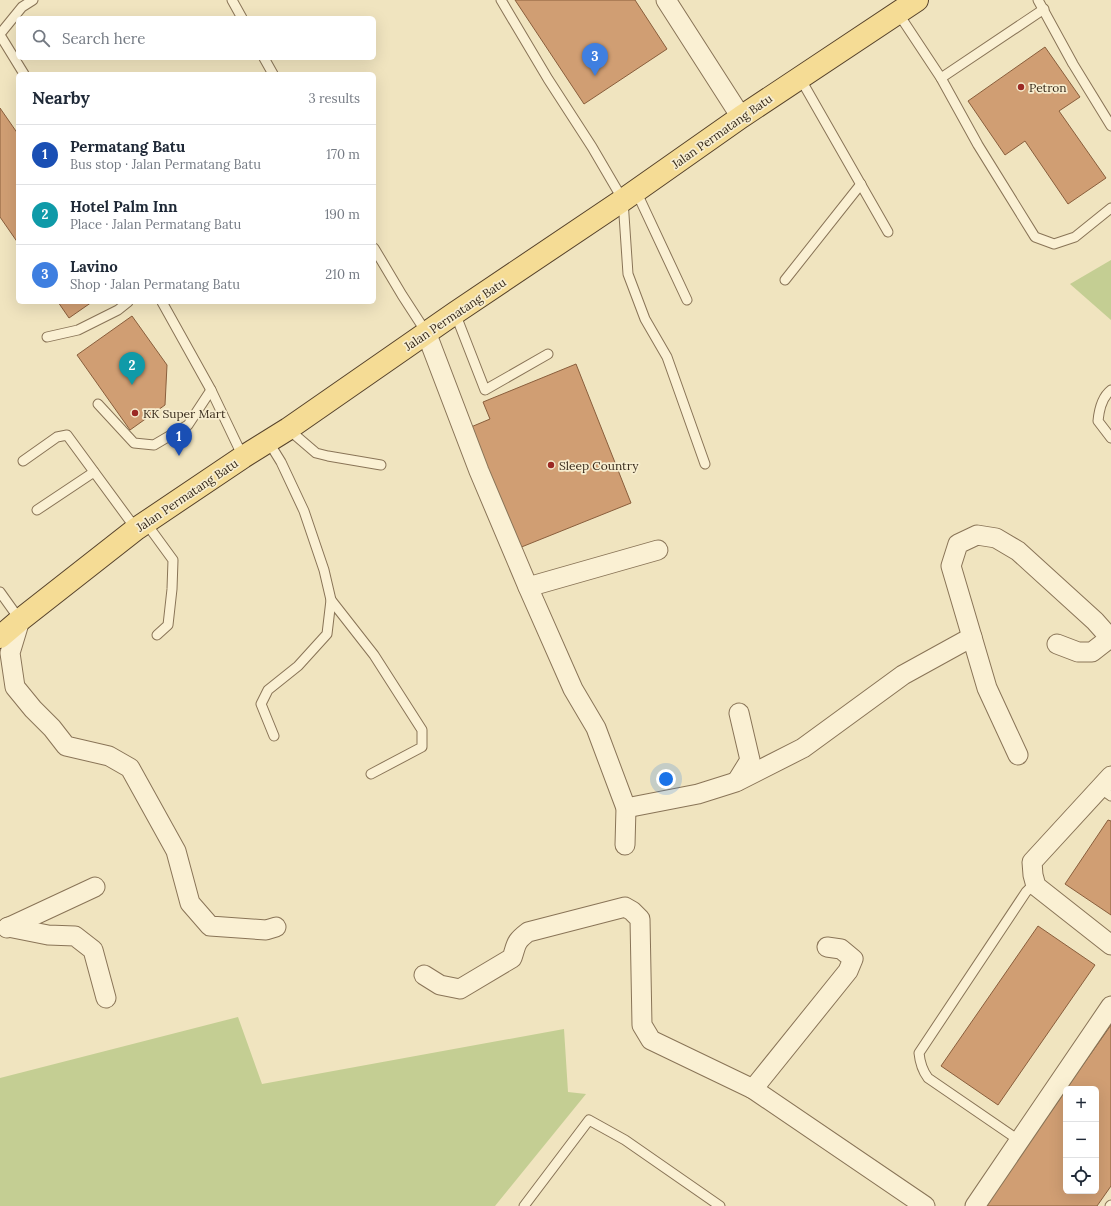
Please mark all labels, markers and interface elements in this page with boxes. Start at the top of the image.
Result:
search box [16,16,376,60]
icon: search [30,27,52,49]
text: Search here [62,29,145,48]
pin: 3 [582,43,608,76]
place label: Petron [1029,80,1067,95]
marker: Petron [1016,82,1026,92]
text: Nearby [32,87,90,109]
text: 3 results [308,90,360,107]
street label: Jalan Permatang Batu [668,91,775,172]
text: Permatang Batu [70,137,185,156]
text: 1 [42,146,48,163]
text: 170 m [326,146,360,163]
text: Bus stop · Jalan Permatang Batu [70,156,261,173]
text: Hotel Palm Inn [70,197,178,216]
text: 2 [42,206,48,223]
text: 190 m [325,206,360,223]
text: Place · Jalan Permatang Batu [70,216,241,233]
text: Lavino [70,257,118,276]
text: 3 [41,266,49,283]
text: 210 m [325,266,360,283]
street label: Jalan Permatang Batu [400,274,509,354]
text: Shop · Jalan Permatang Batu [70,276,240,293]
pin: 2 [119,352,145,385]
place label: KK Super Mart [143,406,226,421]
marker: KK Super Mart [130,408,140,418]
pin: 1 [166,423,192,456]
street label: Jalan Permatang Batu [132,455,241,535]
place label: Sleep Country [559,458,639,473]
marker: Sleep Country [546,460,556,470]
your location [656,769,676,789]
map controls [1063,1086,1099,1194]
button: + [1063,1086,1099,1122]
button: − [1063,1122,1099,1158]
button: locate [1063,1158,1099,1194]

